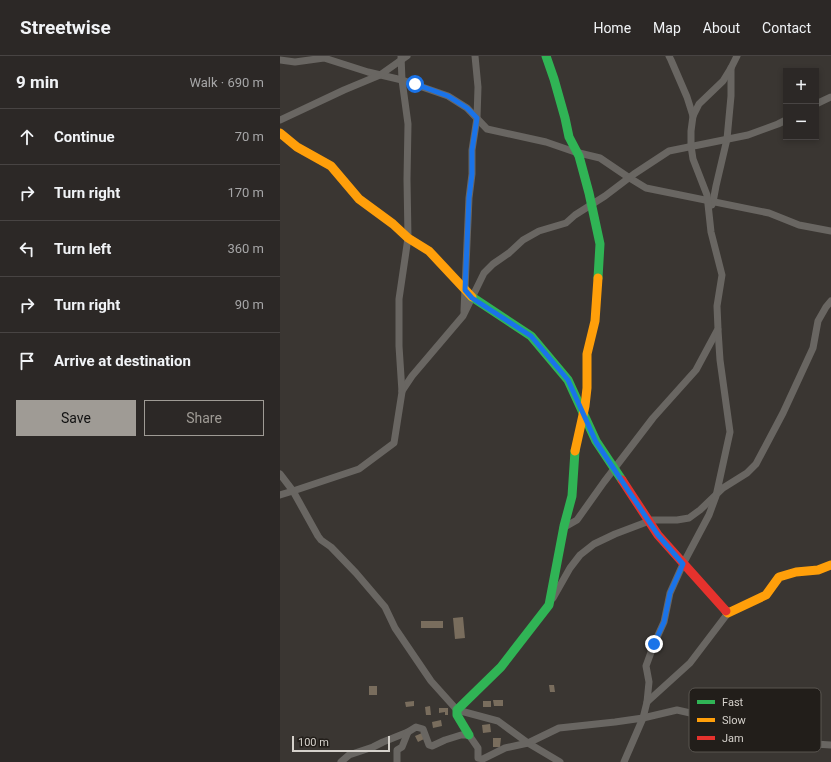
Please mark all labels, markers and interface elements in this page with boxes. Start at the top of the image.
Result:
text: Streetwise [20,16,111,39]
text: Home [593,20,631,36]
text: Map [653,20,681,36]
text: About [703,20,740,36]
text: Contact [762,20,811,36]
map controls [783,68,819,140]
button: + [783,68,819,104]
text: 9 min [16,72,59,92]
text: Walk · 690 m [189,75,264,90]
route start [406,75,424,93]
button: − [783,104,819,140]
icon: ahead [16,126,38,148]
text: Continue [54,128,115,146]
text: 70 m [235,129,264,144]
icon: right [16,182,38,204]
text: Turn right [54,184,120,202]
text: 170 m [227,185,264,200]
icon: left [16,238,38,260]
text: Turn left [54,240,111,258]
text: 360 m [227,241,264,256]
icon: right [16,294,38,316]
text: Turn right [54,296,120,314]
text: 90 m [235,297,264,312]
icon: arrive [16,350,38,372]
text: Arrive at destination [54,352,191,370]
button: Save [16,400,136,436]
button: Share [144,400,264,436]
route end [645,635,663,653]
legend [689,688,821,752]
text: Fast [722,696,744,709]
text: Slow [722,714,746,727]
text: Jam [722,732,744,745]
scale bar [292,734,390,753]
text: 100 m [298,736,329,749]

